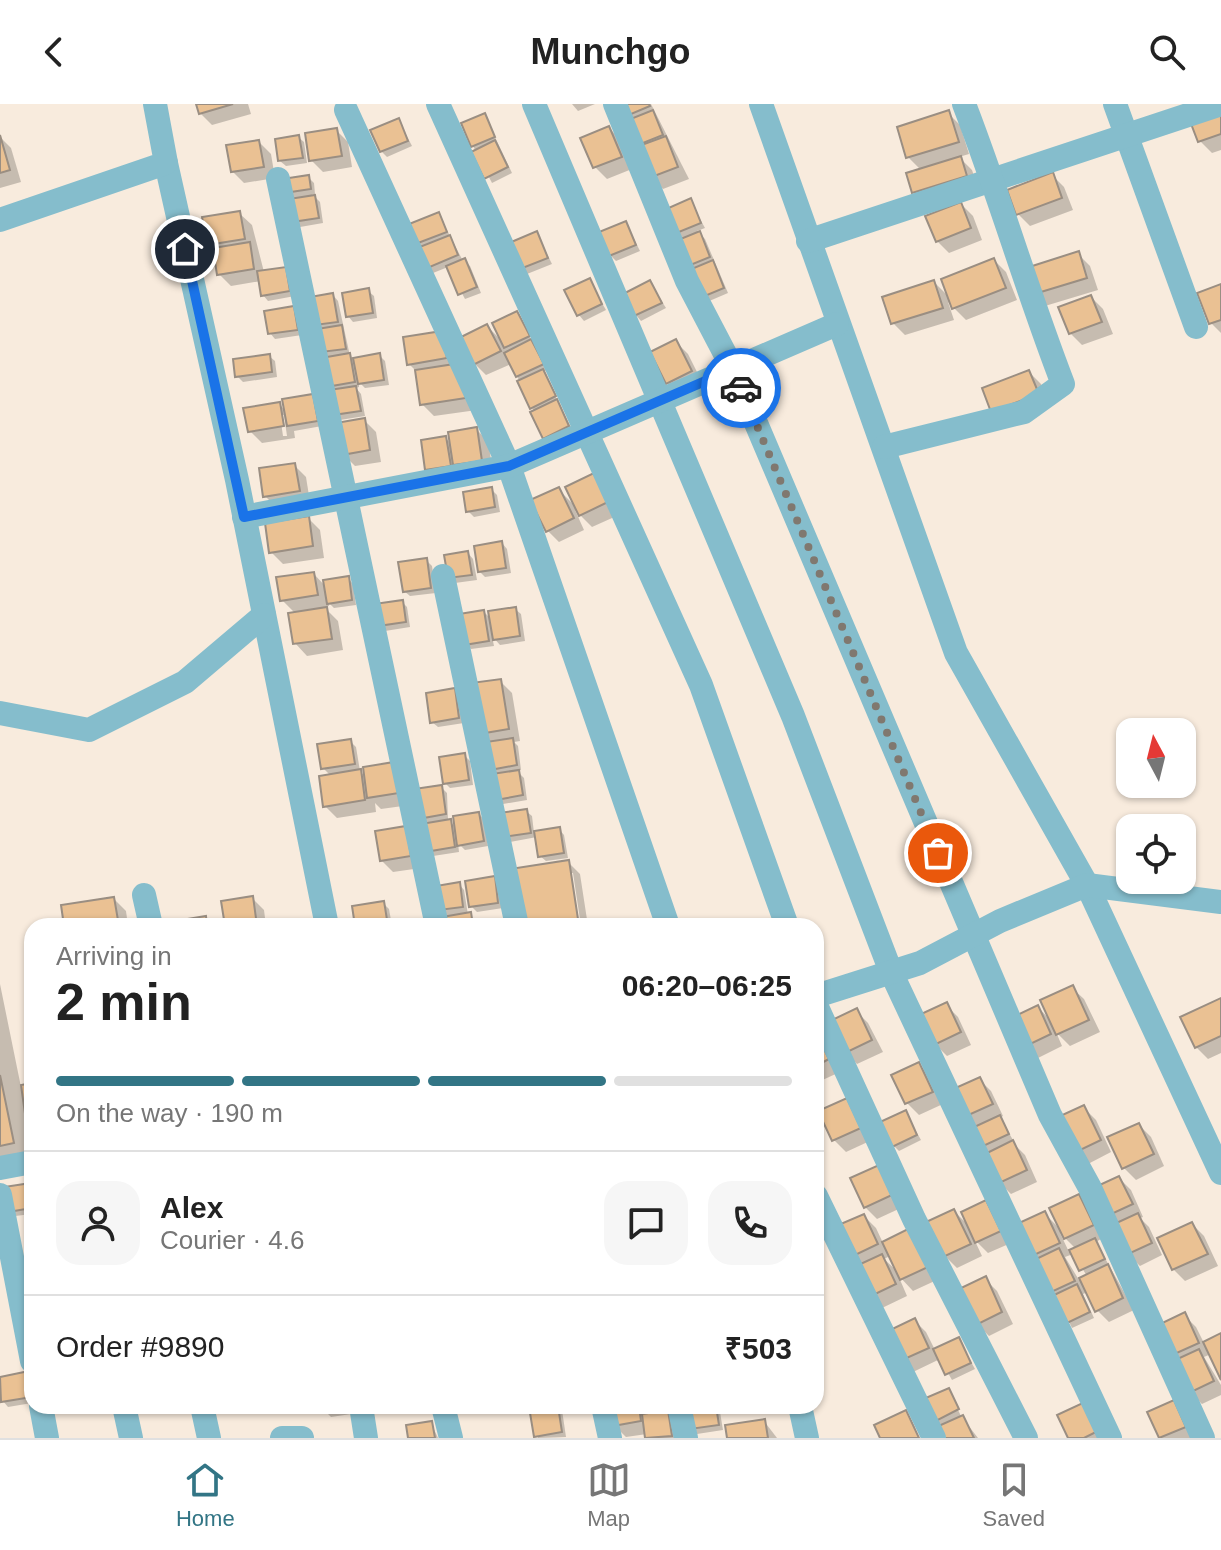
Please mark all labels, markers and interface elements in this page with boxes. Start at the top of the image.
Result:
icon: back [32,30,76,74]
icon: search [1145,30,1189,74]
text: Munchgo [531,31,690,72]
pin [151,215,219,283]
icon: home [163,227,207,271]
courier [701,348,781,428]
icon: car [719,366,763,410]
north arrow [1116,718,1196,798]
map controls [1116,718,1196,894]
button: locate [1116,814,1196,894]
pin [904,819,972,887]
icon: bag [916,831,960,875]
text: Arriving in [56,941,172,971]
text: 06:20–06:25 [622,969,792,1002]
text: 2 min [56,973,192,1031]
text: On the way · 190 m [56,1098,283,1128]
button: person [56,1181,140,1265]
button: chat [604,1181,688,1265]
button: phone [708,1181,792,1265]
text: Alex [160,1191,223,1224]
text: Courier · 4.6 [160,1225,305,1255]
text: Order #9890 [56,1330,224,1363]
text: ₹503 [725,1332,792,1365]
tab: Home [176,1458,235,1532]
tab: Map [587,1458,631,1532]
tab: Saved [983,1458,1045,1532]

